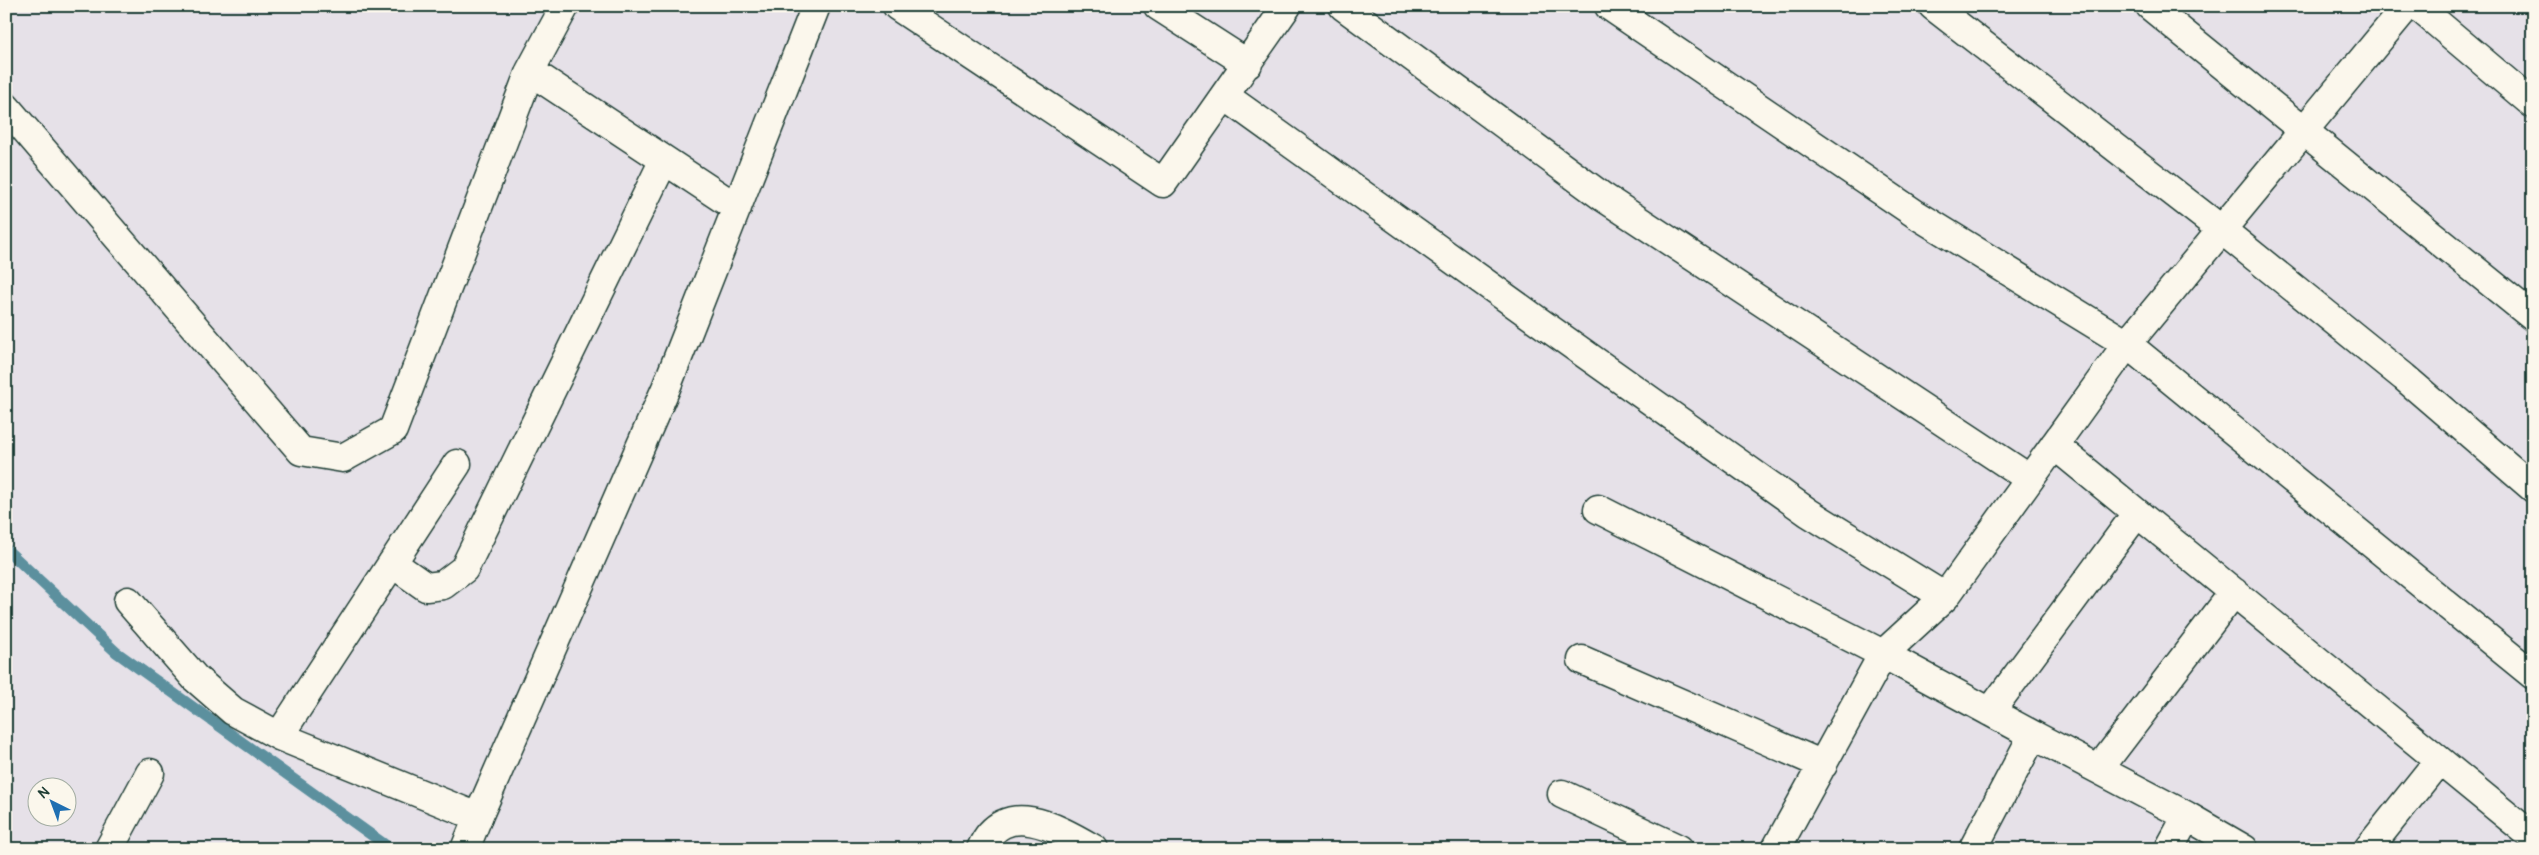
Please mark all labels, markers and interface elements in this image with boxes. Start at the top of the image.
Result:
north arrow [28,778,78,828]
text: N [34,783,53,802]

